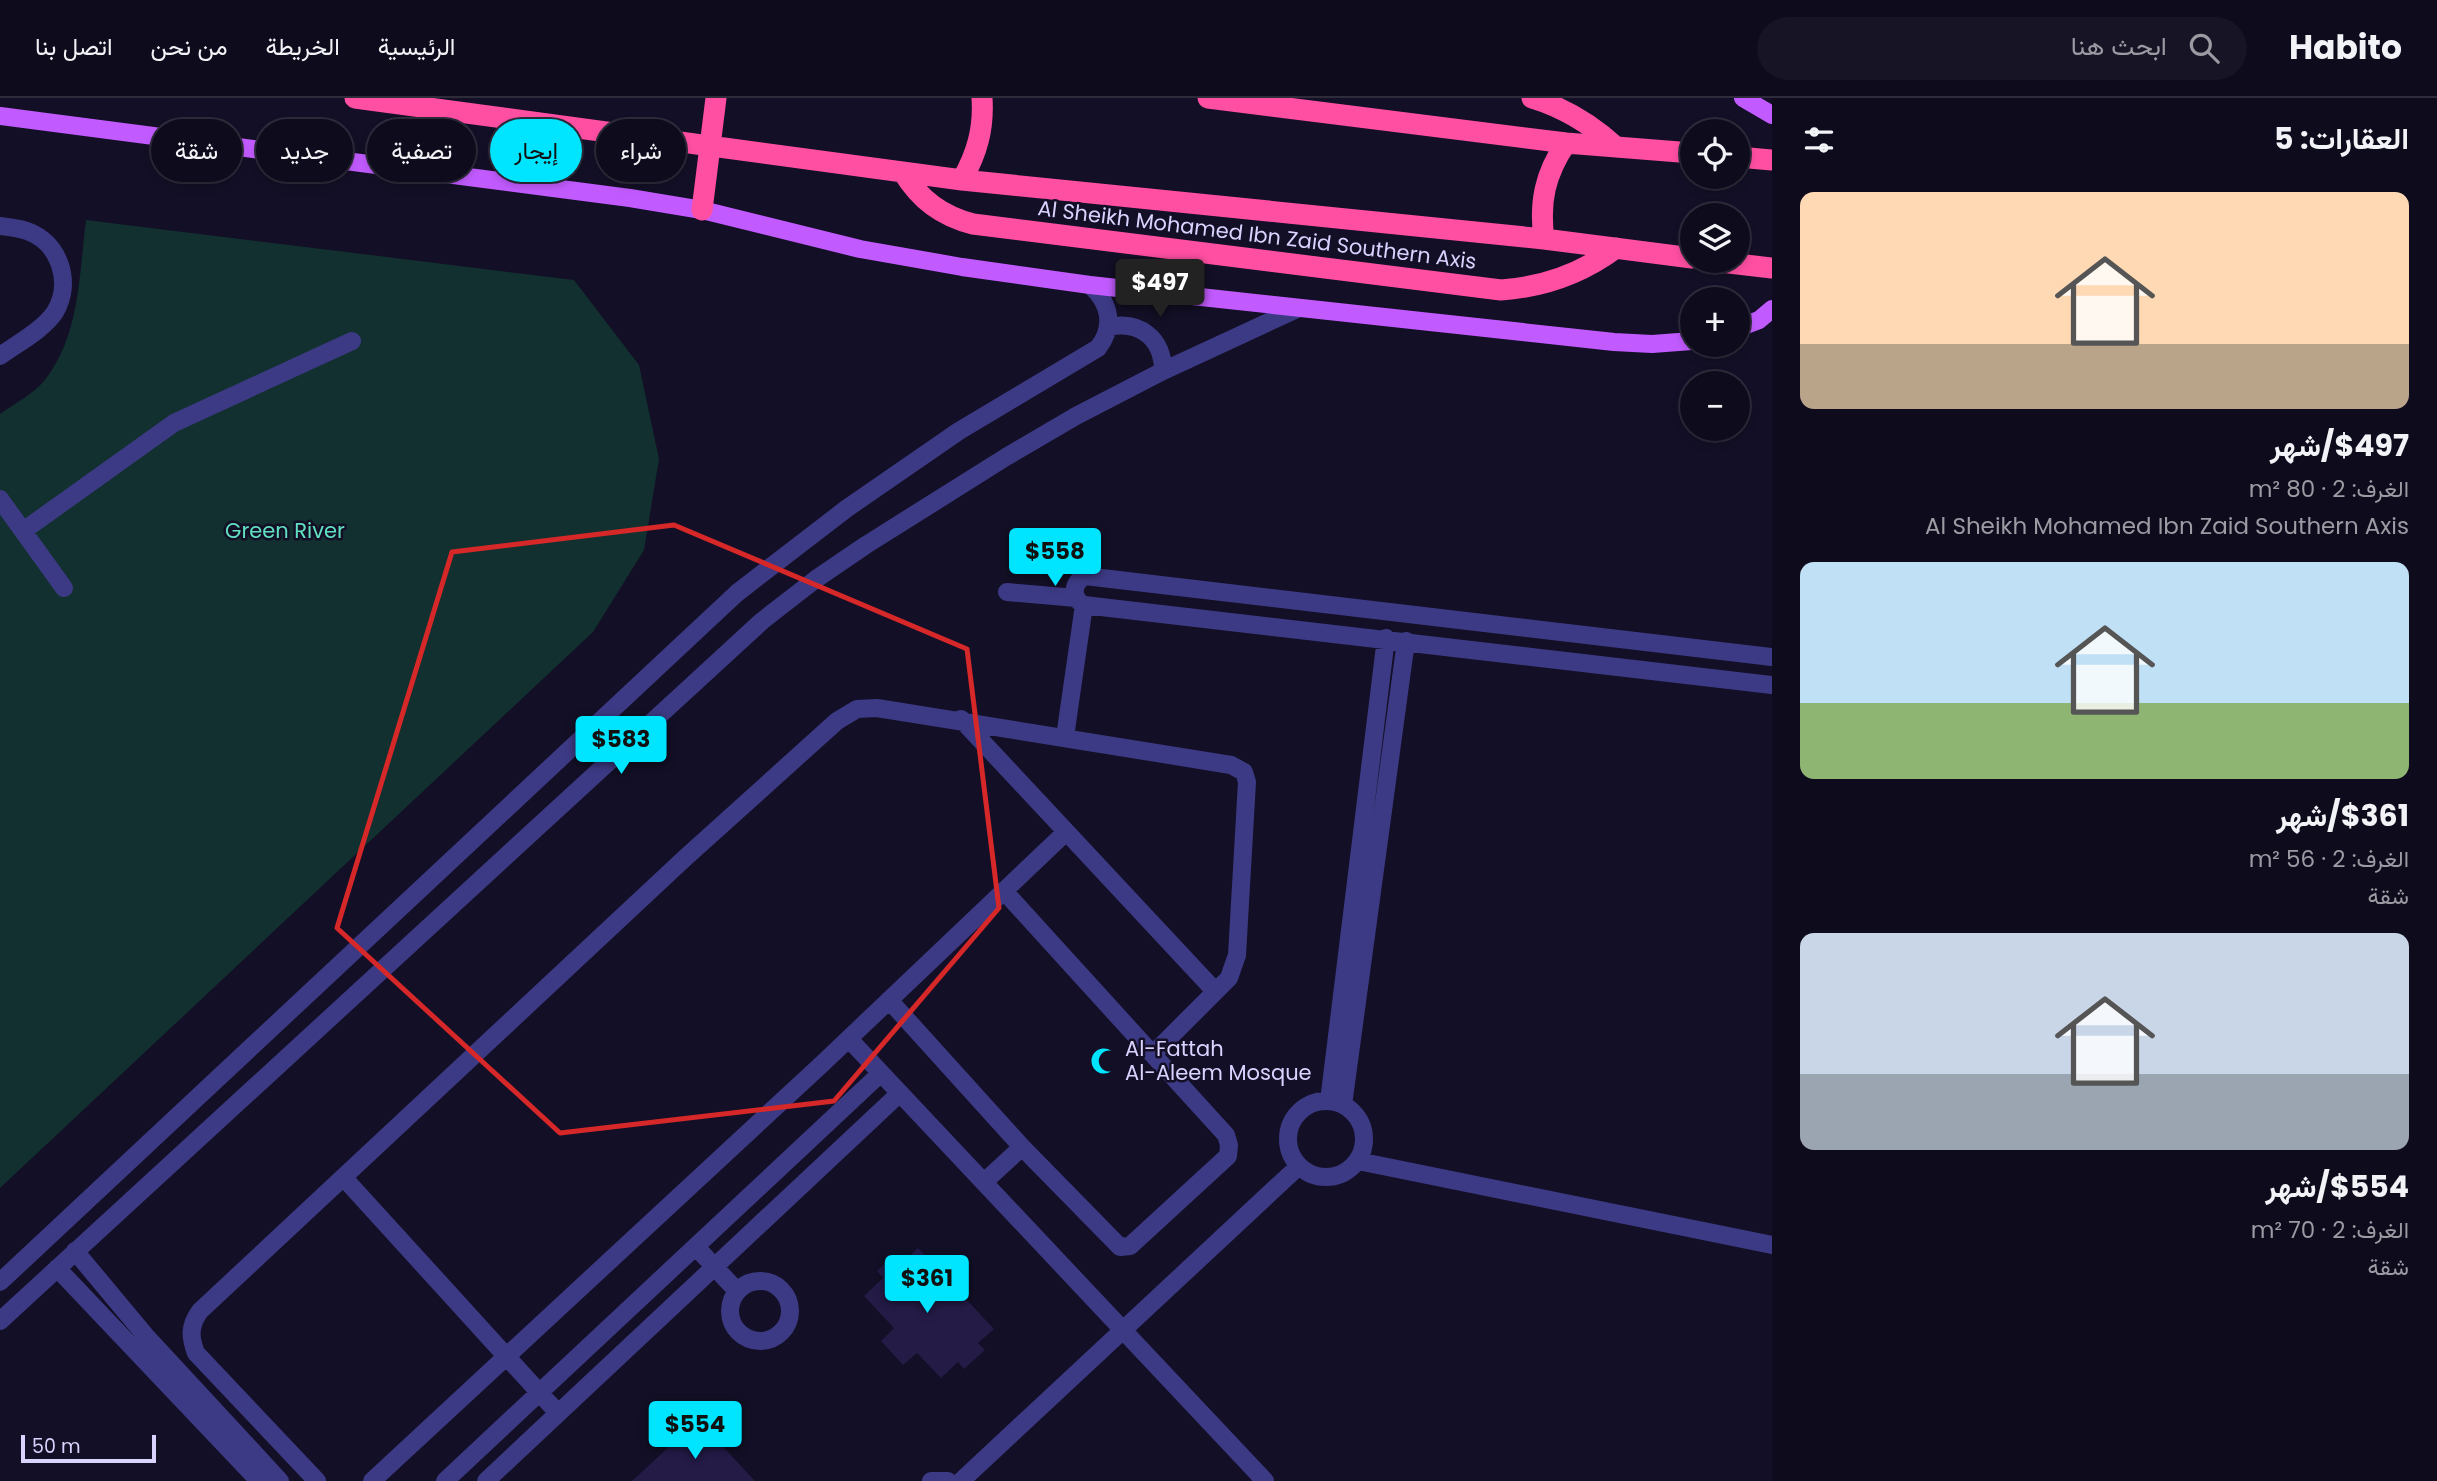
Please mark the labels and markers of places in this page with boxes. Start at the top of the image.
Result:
pin: $497 [1119,260,1201,319]
pin: $558 [1014,528,1096,588]
pin: $583 [580,716,662,776]
place label: Al-Fattah Al-Aleem Mosque [1125,1034,1312,1087]
mosque icon: Al-Fattah Al-Aleem Mosque [1089,1046,1119,1076]
pin: $361 [886,1256,968,1315]
pin: $554 [654,1402,736,1461]

